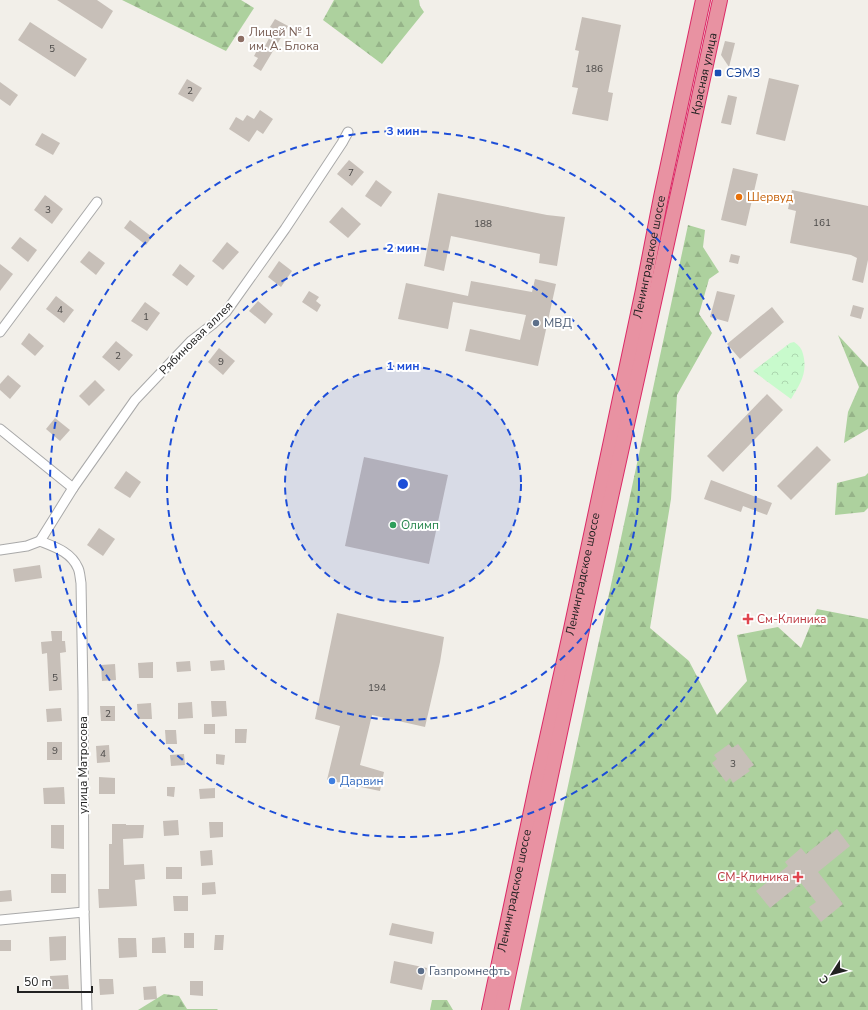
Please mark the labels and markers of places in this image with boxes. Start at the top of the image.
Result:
place label: Лицей № 1 им. А. Блока [249,24,319,54]
marker: Лицей № 1 им. А. Блока [236,34,246,44]
place label: СЭМЗ [726,65,760,81]
marker: СЭМЗ [713,68,723,78]
place label: Шервуд [747,189,793,205]
marker: Шервуд [734,192,744,202]
place label: МВД [544,315,572,331]
marker: МВД [531,318,541,328]
centre of rings [396,477,410,491]
place label: Олимп [401,517,439,533]
marker: Олимп [388,520,398,530]
place label: См-Клиника [757,611,827,627]
marker: См-Клиника [742,613,754,625]
place label: Дарвин [340,773,384,789]
marker: Дарвин [327,776,337,786]
place label: СМ-Клиника [717,869,789,885]
marker: СМ-Клиника [792,871,804,883]
place label: Газпромнефть [429,963,510,979]
marker: Газпромнефть [416,966,426,976]

